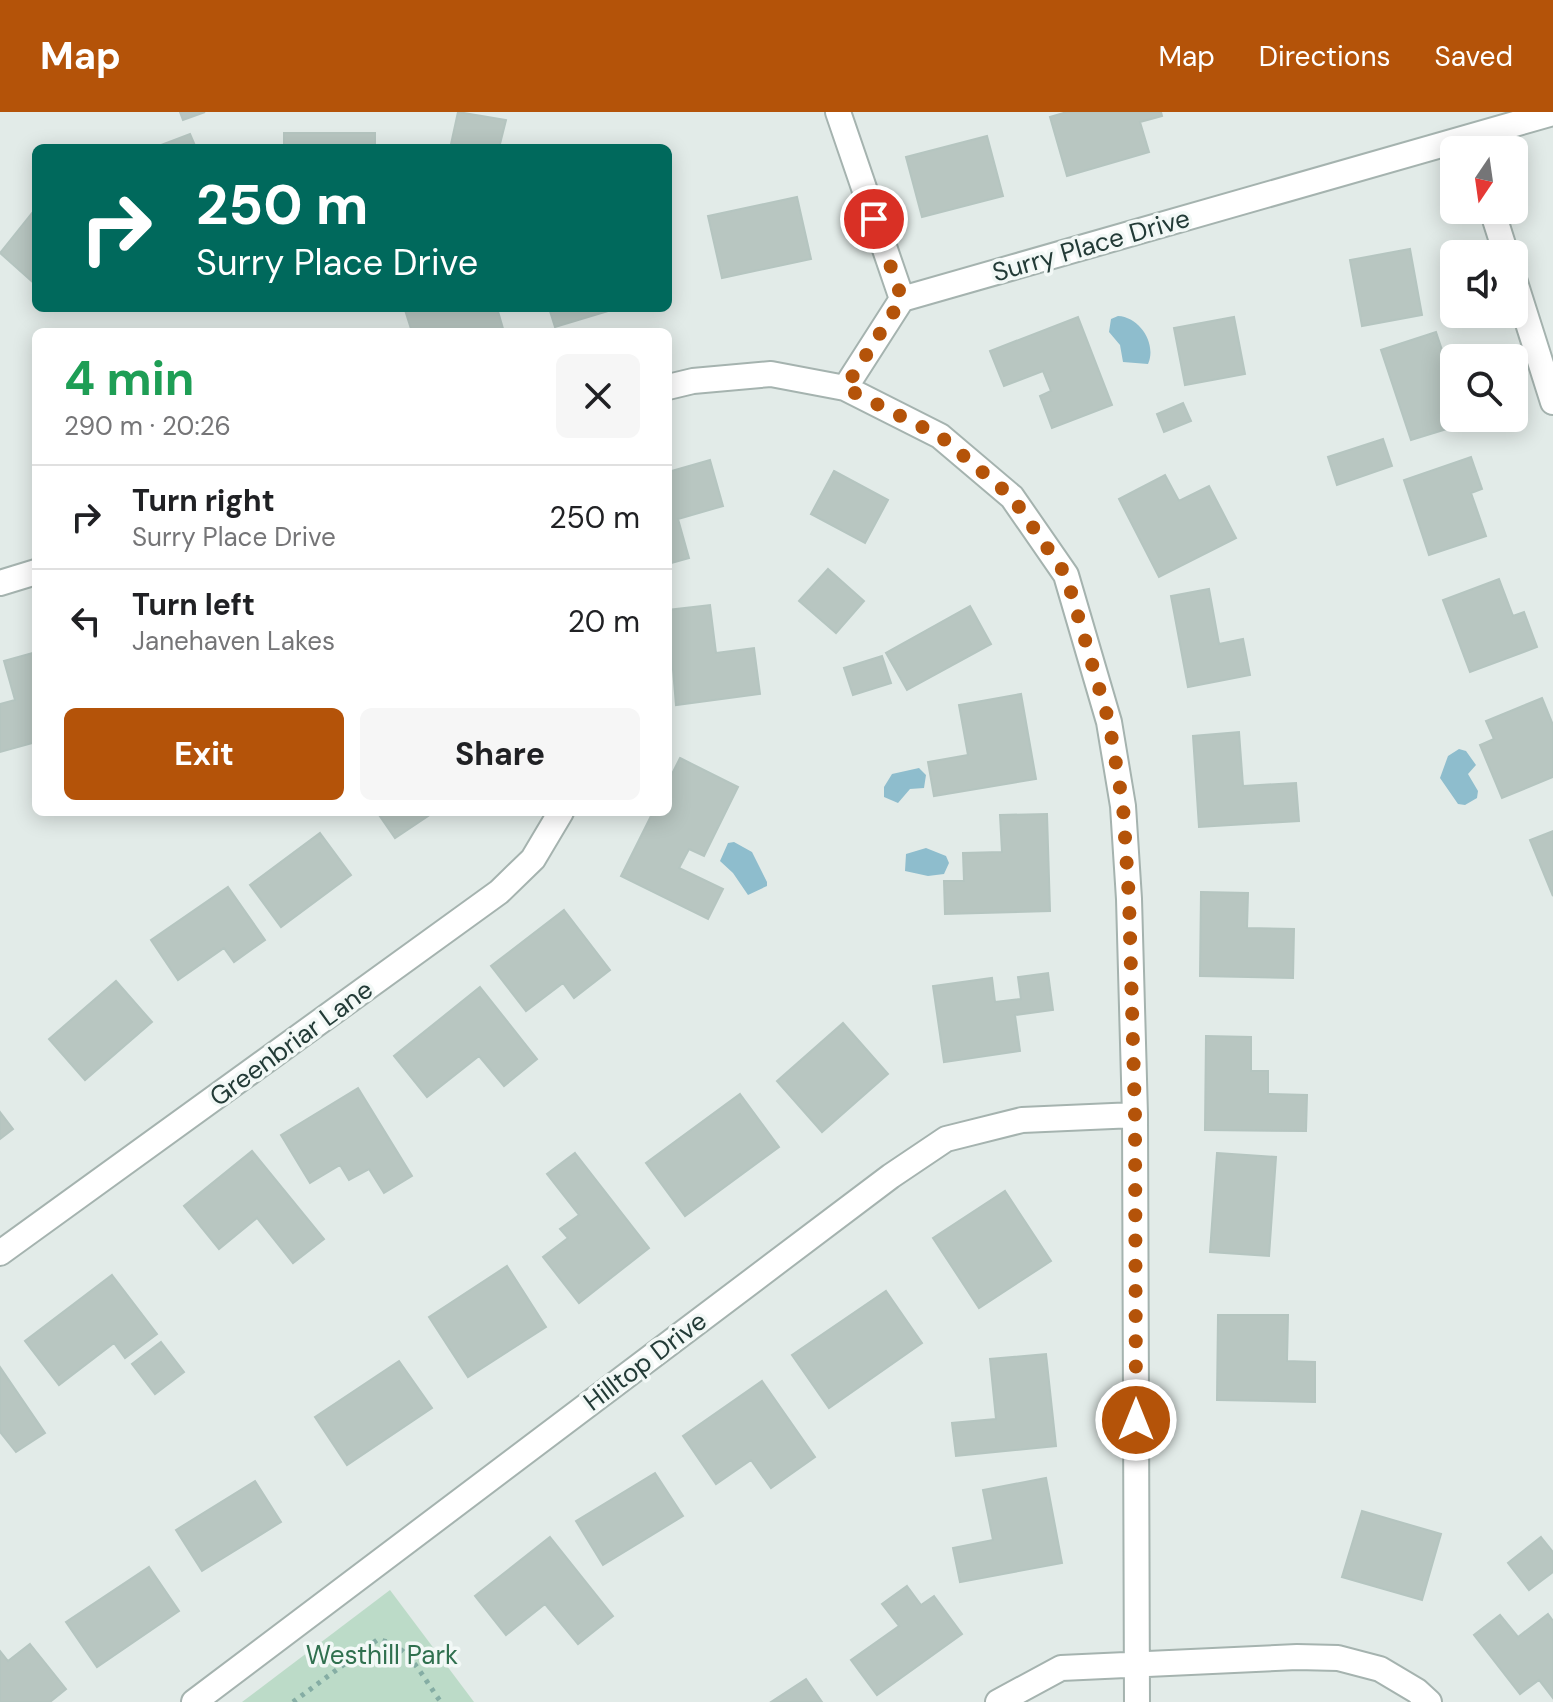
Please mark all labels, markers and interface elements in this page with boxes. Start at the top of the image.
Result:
text: Map [40,31,121,81]
text: Map [1158,38,1215,75]
text: Directions [1259,38,1391,75]
text: Saved [1435,38,1513,75]
north arrow [1440,136,1528,224]
map controls [1440,136,1528,432]
text: 250 m [196,168,368,241]
icon: right [64,176,168,280]
pin [840,185,908,253]
icon: arrive [852,197,896,241]
street label: Surry Place Drive [988,201,1194,289]
text: Surry Place Drive [196,239,478,286]
button: sound [1440,240,1528,328]
button: search [1440,344,1528,432]
text: 4 min [64,347,194,410]
button: close [556,354,640,438]
text: 290 m · 20:26 [64,409,231,443]
text: Turn right [132,481,275,520]
icon: right [64,495,108,539]
text: 250 m [549,498,640,537]
text: Surry Place Drive [132,520,336,554]
text: Turn left [132,585,255,624]
icon: left [64,599,108,643]
text: 20 m [568,602,640,641]
text: Janehaven Lakes [132,624,335,658]
button: Exit [64,708,344,800]
button: Share [360,708,640,800]
street label: Greenbriar Lane [203,972,379,1114]
street label: Hilltop Drive [577,1304,713,1418]
position arrow [1094,1378,1178,1462]
park label: Westhill Park [306,1638,458,1672]

